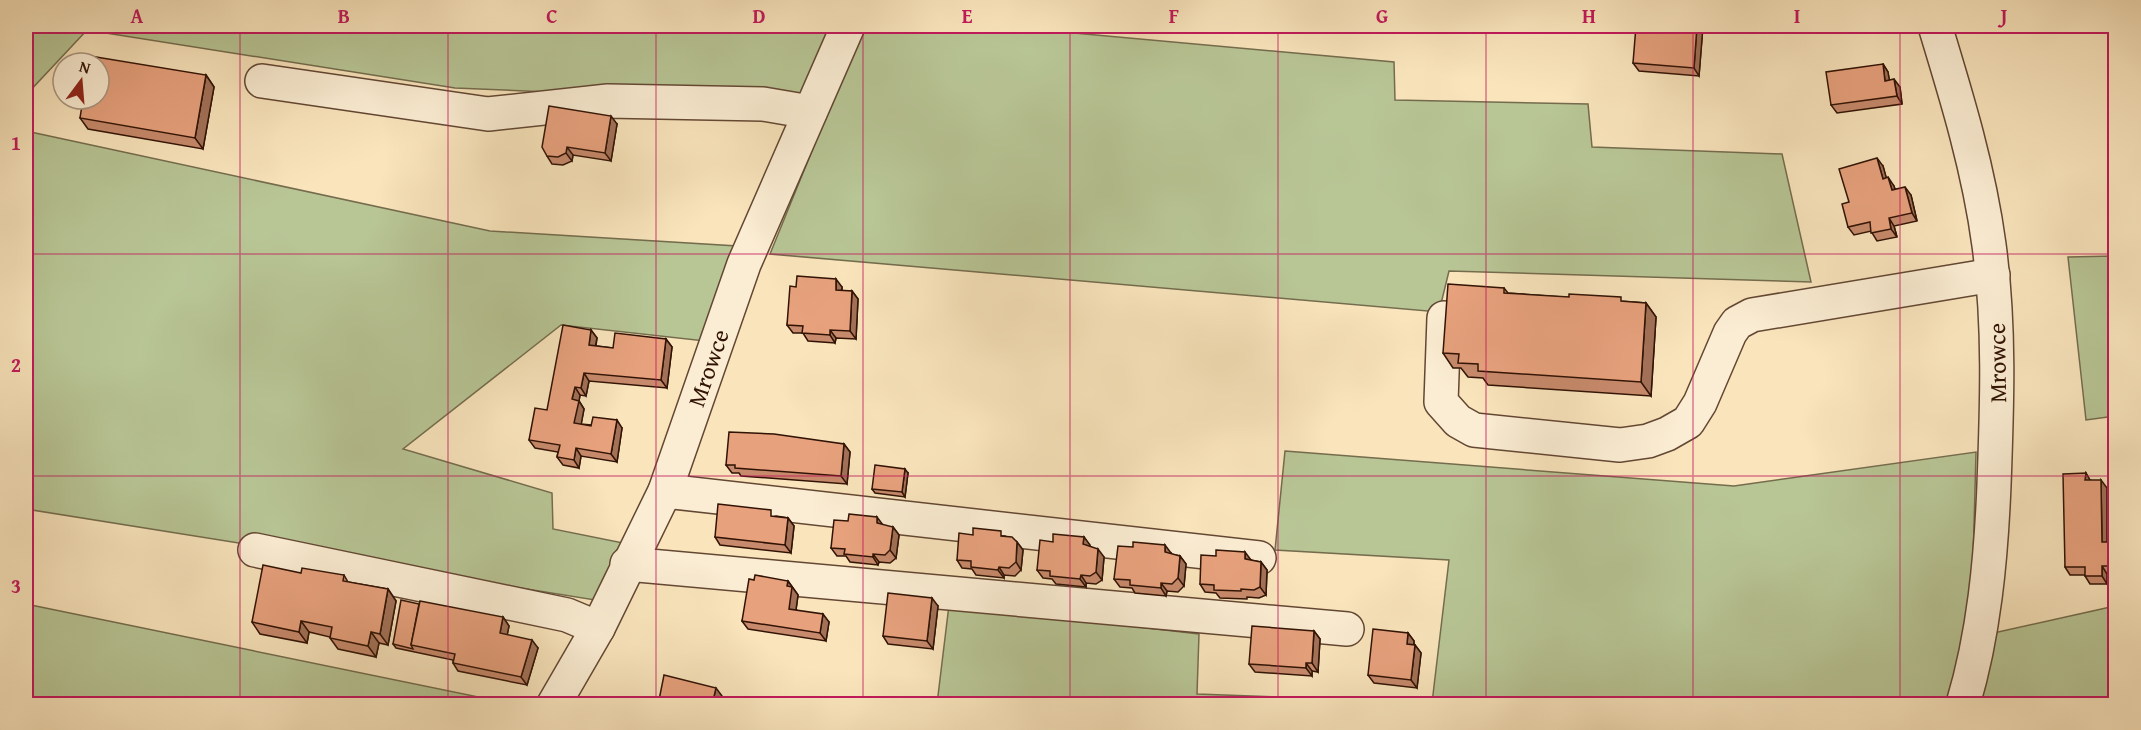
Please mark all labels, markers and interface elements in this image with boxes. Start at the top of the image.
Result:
text: A [131,1,144,30]
text: B [338,1,350,30]
text: C [546,1,558,30]
text: D [752,1,766,30]
text: E [962,1,973,30]
text: F [1169,1,1179,30]
text: G [1376,1,1388,30]
text: H [1582,1,1596,30]
text: I [1794,1,1800,30]
text: J [1998,1,2008,30]
north arrow [51,51,111,111]
text: N [77,54,94,80]
text: 1 [11,128,21,157]
street label: Mrowce [1979,323,2015,403]
street label: Mrowce [678,324,738,412]
text: 2 [11,350,21,379]
text: 3 [11,571,21,600]

